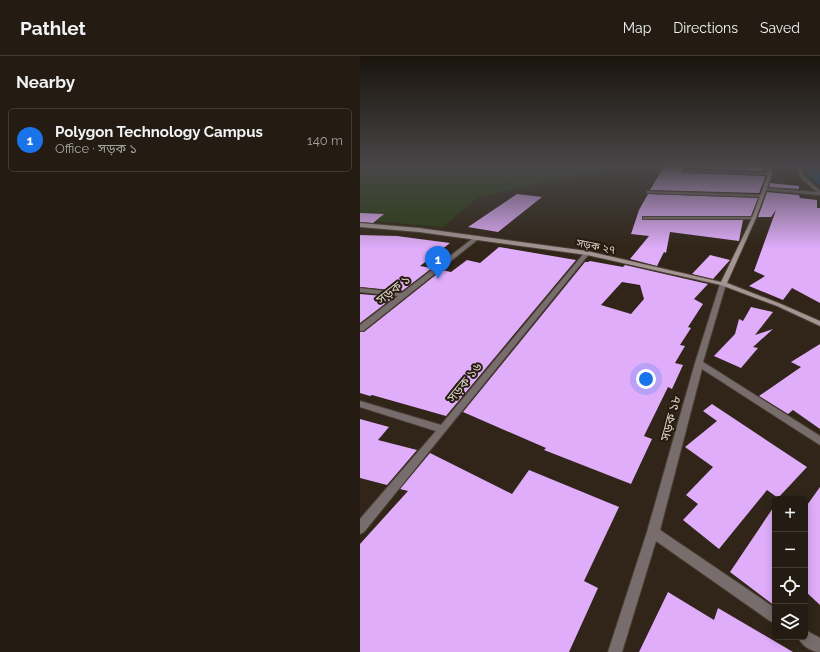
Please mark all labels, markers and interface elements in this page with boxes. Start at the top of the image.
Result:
text: Pathlet [20,17,86,39]
text: Map [623,20,651,36]
text: Directions [673,20,738,36]
text: Saved [760,20,800,36]
text: Nearby [16,72,75,92]
text: Polygon Technology Campus [55,123,263,141]
text: 1 [27,133,33,148]
text: 140 m [307,133,343,148]
text: Office · সড়ক ১ [55,141,137,156]
street label: সড়ক ২৭ [574,236,616,257]
pin: 1 [425,246,451,279]
street label: সড়ক ১ [373,272,413,308]
street label: সড়ক ১৬ [443,359,485,406]
your location [636,369,656,389]
street label: সড়ক ১৮ [657,393,684,444]
map controls [772,496,808,640]
button: + [772,496,808,532]
button: − [772,532,808,568]
button: locate [772,568,808,604]
button: layers [772,604,808,640]

